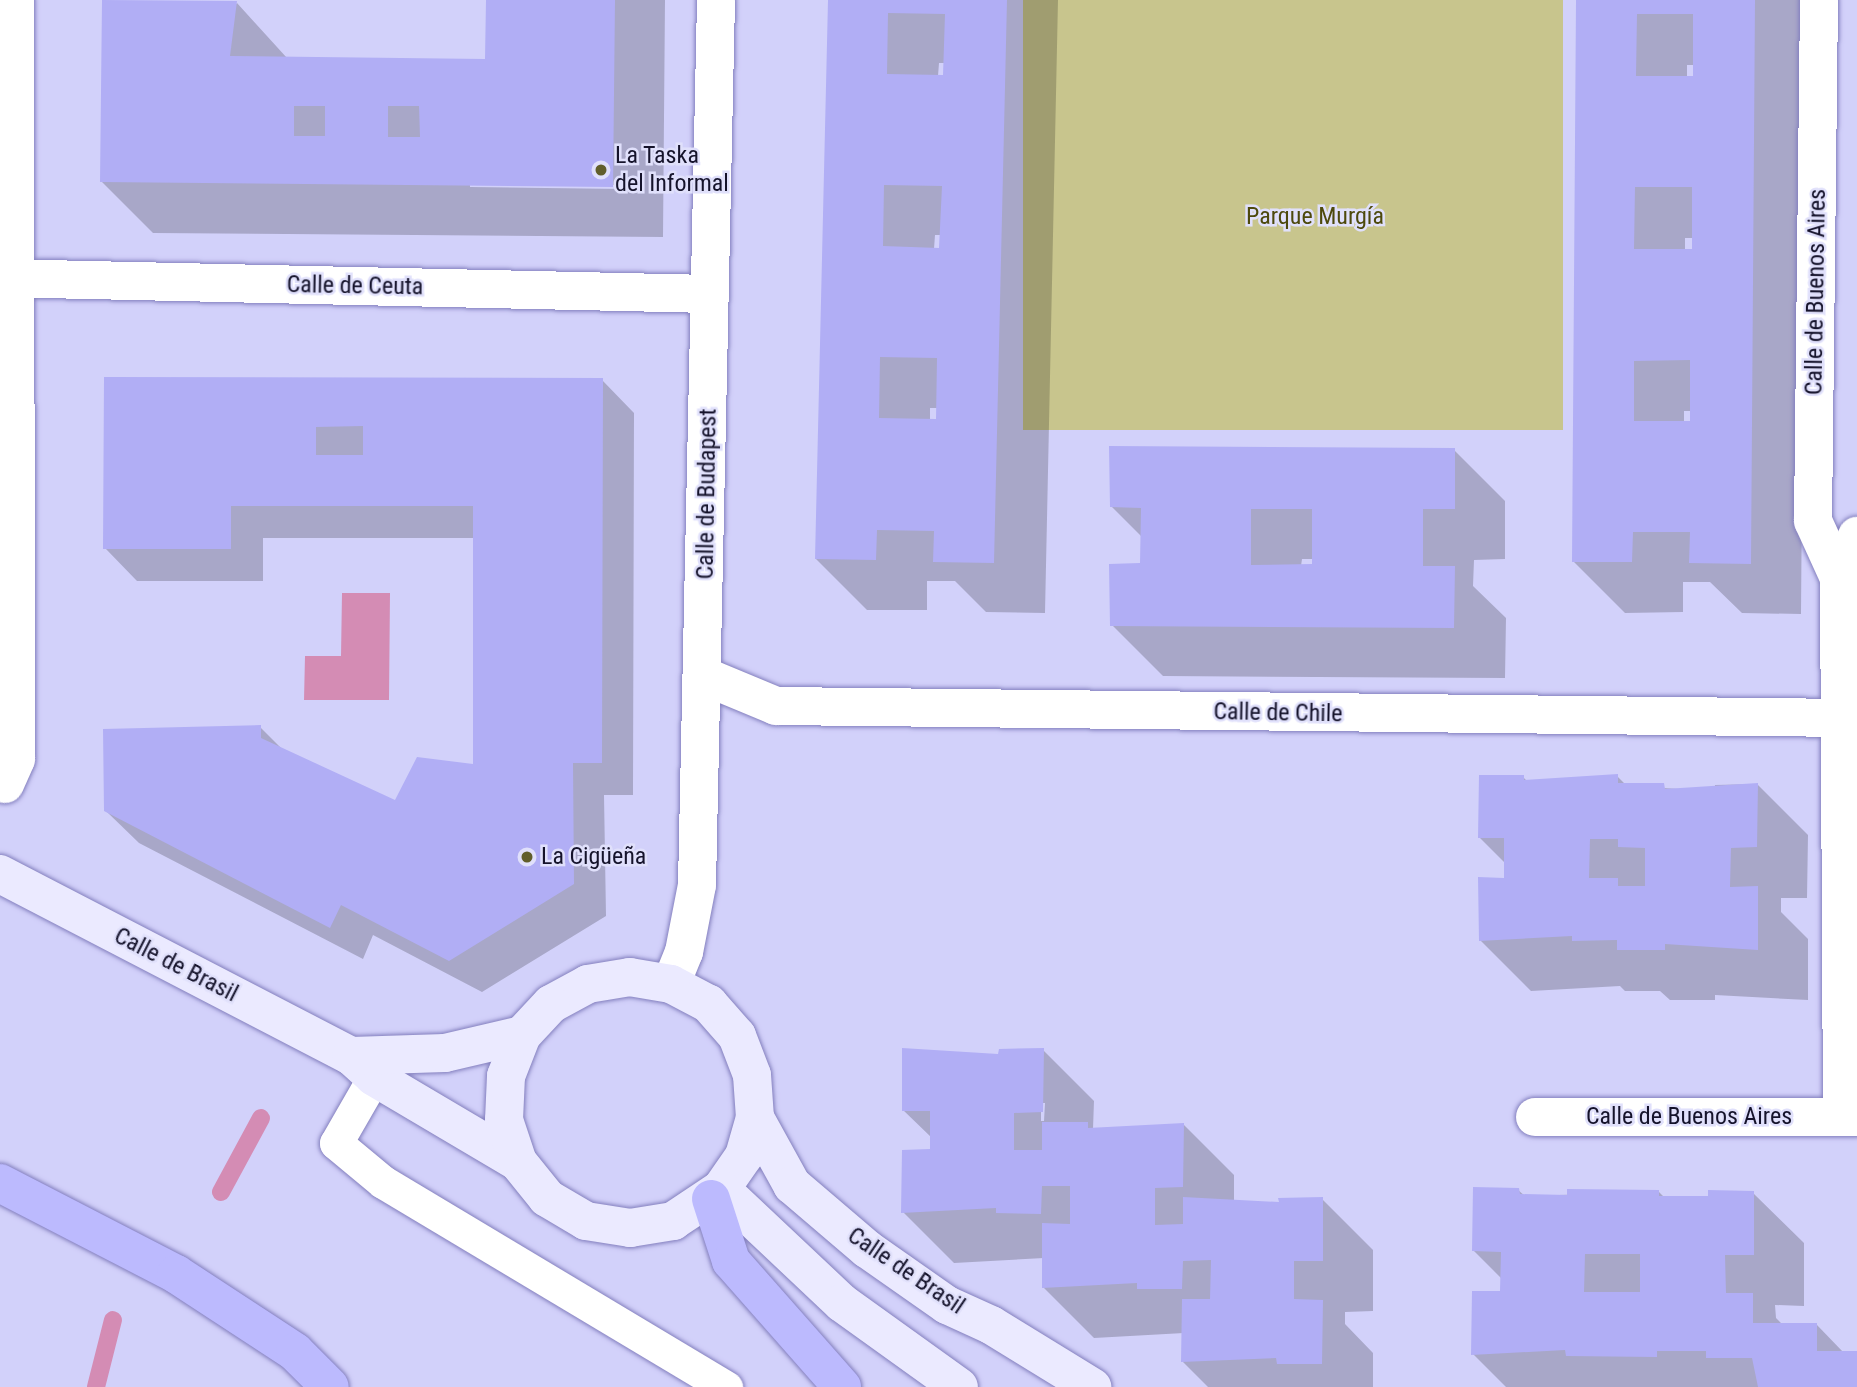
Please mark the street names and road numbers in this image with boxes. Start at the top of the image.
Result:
street label: Calle de Buenos Aires [1800,189,1832,395]
street label: Calle de Ceuta [286,270,424,302]
street label: Calle de Budapest [691,408,723,580]
street label: Calle de Chile [1213,697,1343,729]
street label: Calle de Brasil [109,922,243,1008]
street label: Calle de Buenos Aires [1586,1103,1792,1131]
street label: Calle de Brasil [842,1221,970,1321]

